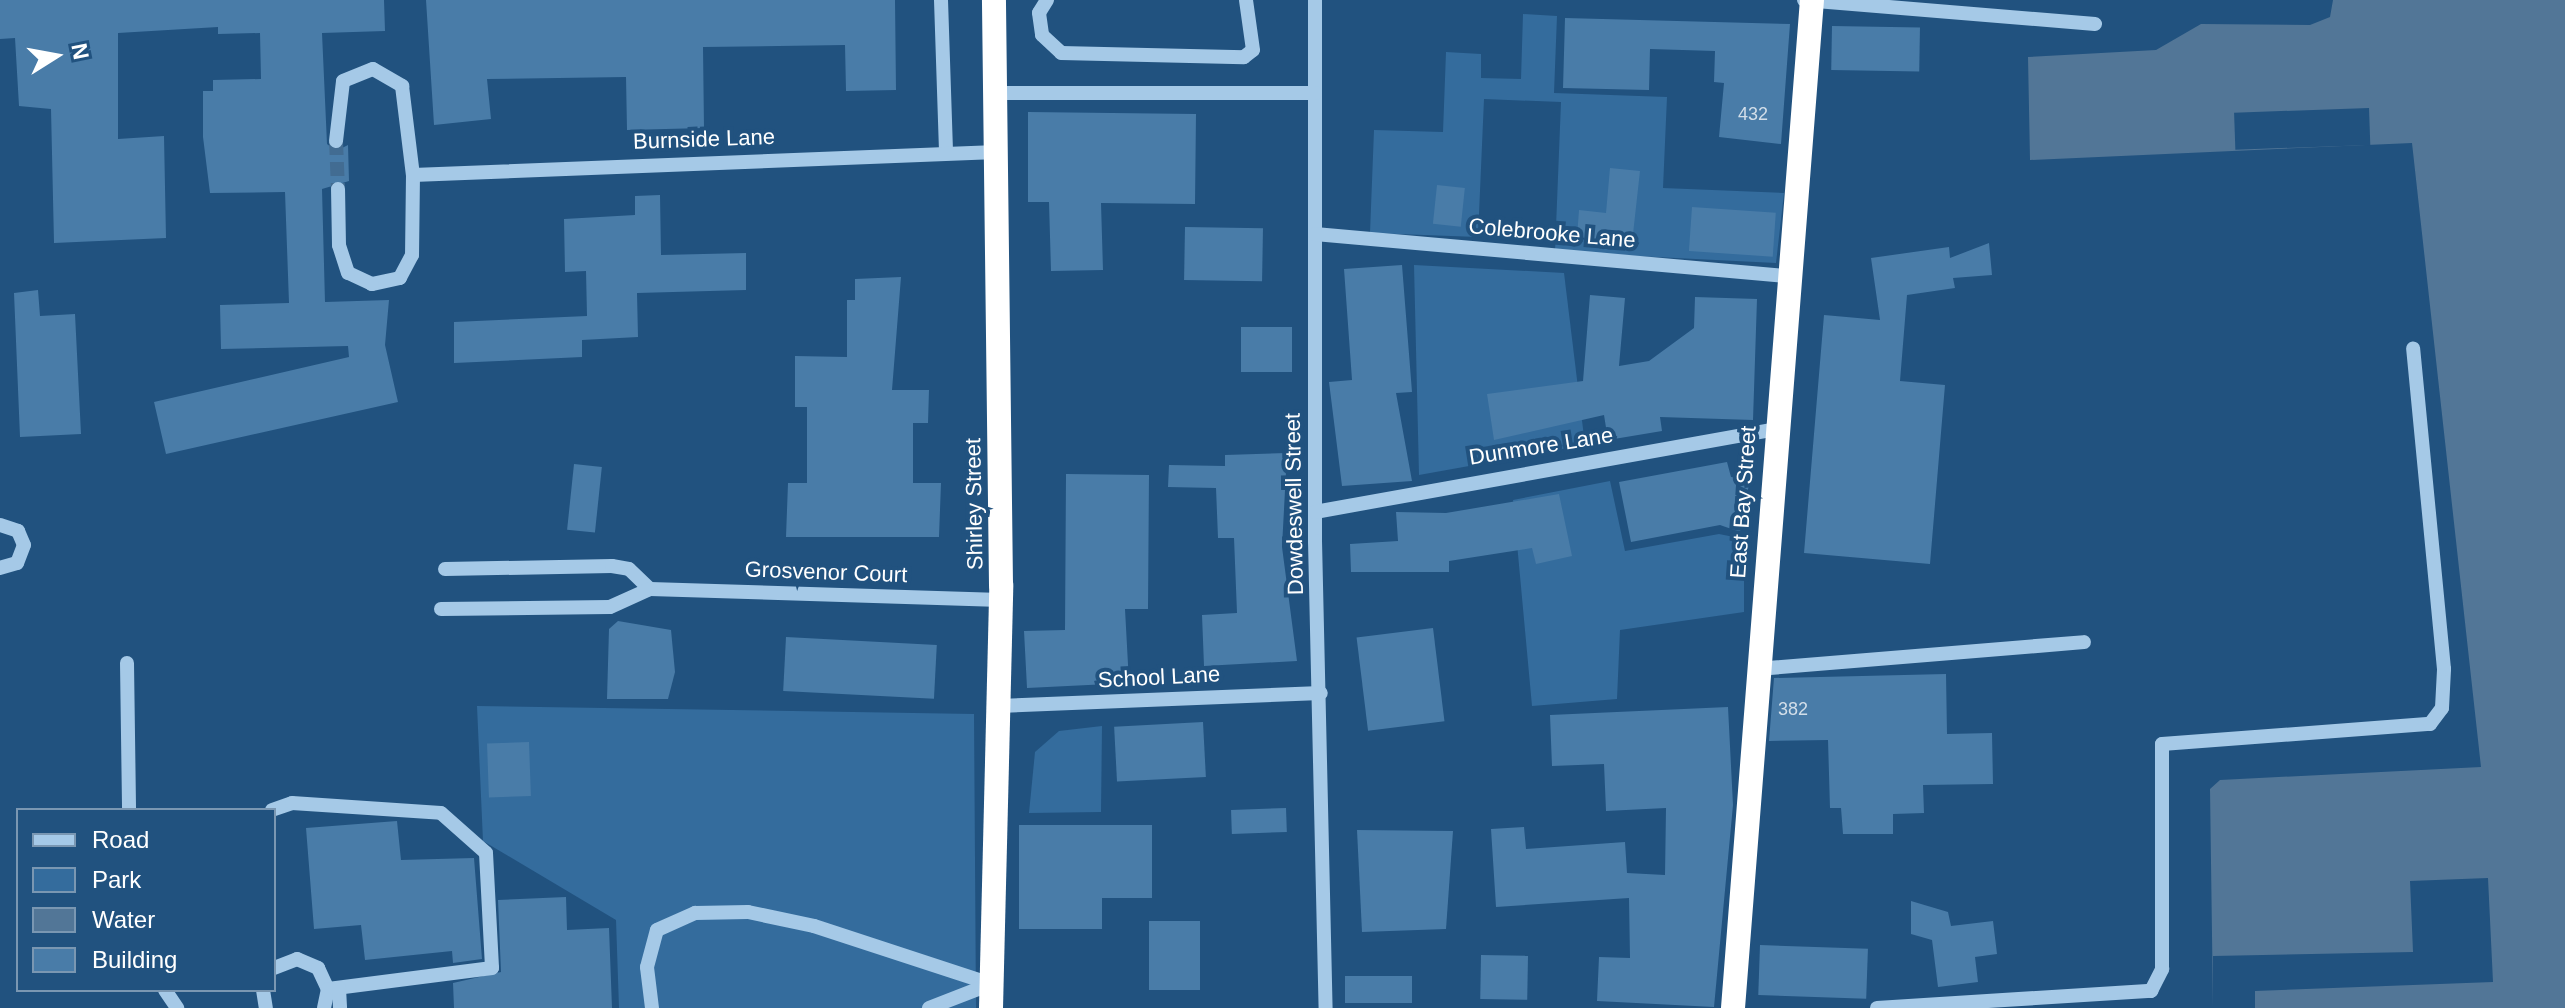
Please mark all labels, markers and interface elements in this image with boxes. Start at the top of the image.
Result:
north arrow [16,16,96,96]
text: N [66,41,94,62]
house number: 432 [1738,103,1768,125]
street label: Burnside Lane [633,123,775,155]
street label: Colebrooke Lane [1467,213,1637,253]
street label: Dowdeswell Street [1279,413,1309,595]
street label: Dunmore Lane [1467,422,1615,470]
street label: East Bay Street [1725,425,1761,579]
street label: Shirley Street [960,438,988,570]
street label: Grosvenor Court [744,556,908,588]
street label: School Lane [1097,661,1221,693]
house number: 382 [1778,698,1808,720]
legend [16,808,276,992]
text: Road [92,826,149,853]
text: Park [92,866,141,893]
text: Water [92,906,155,933]
text: Building [92,946,177,973]

